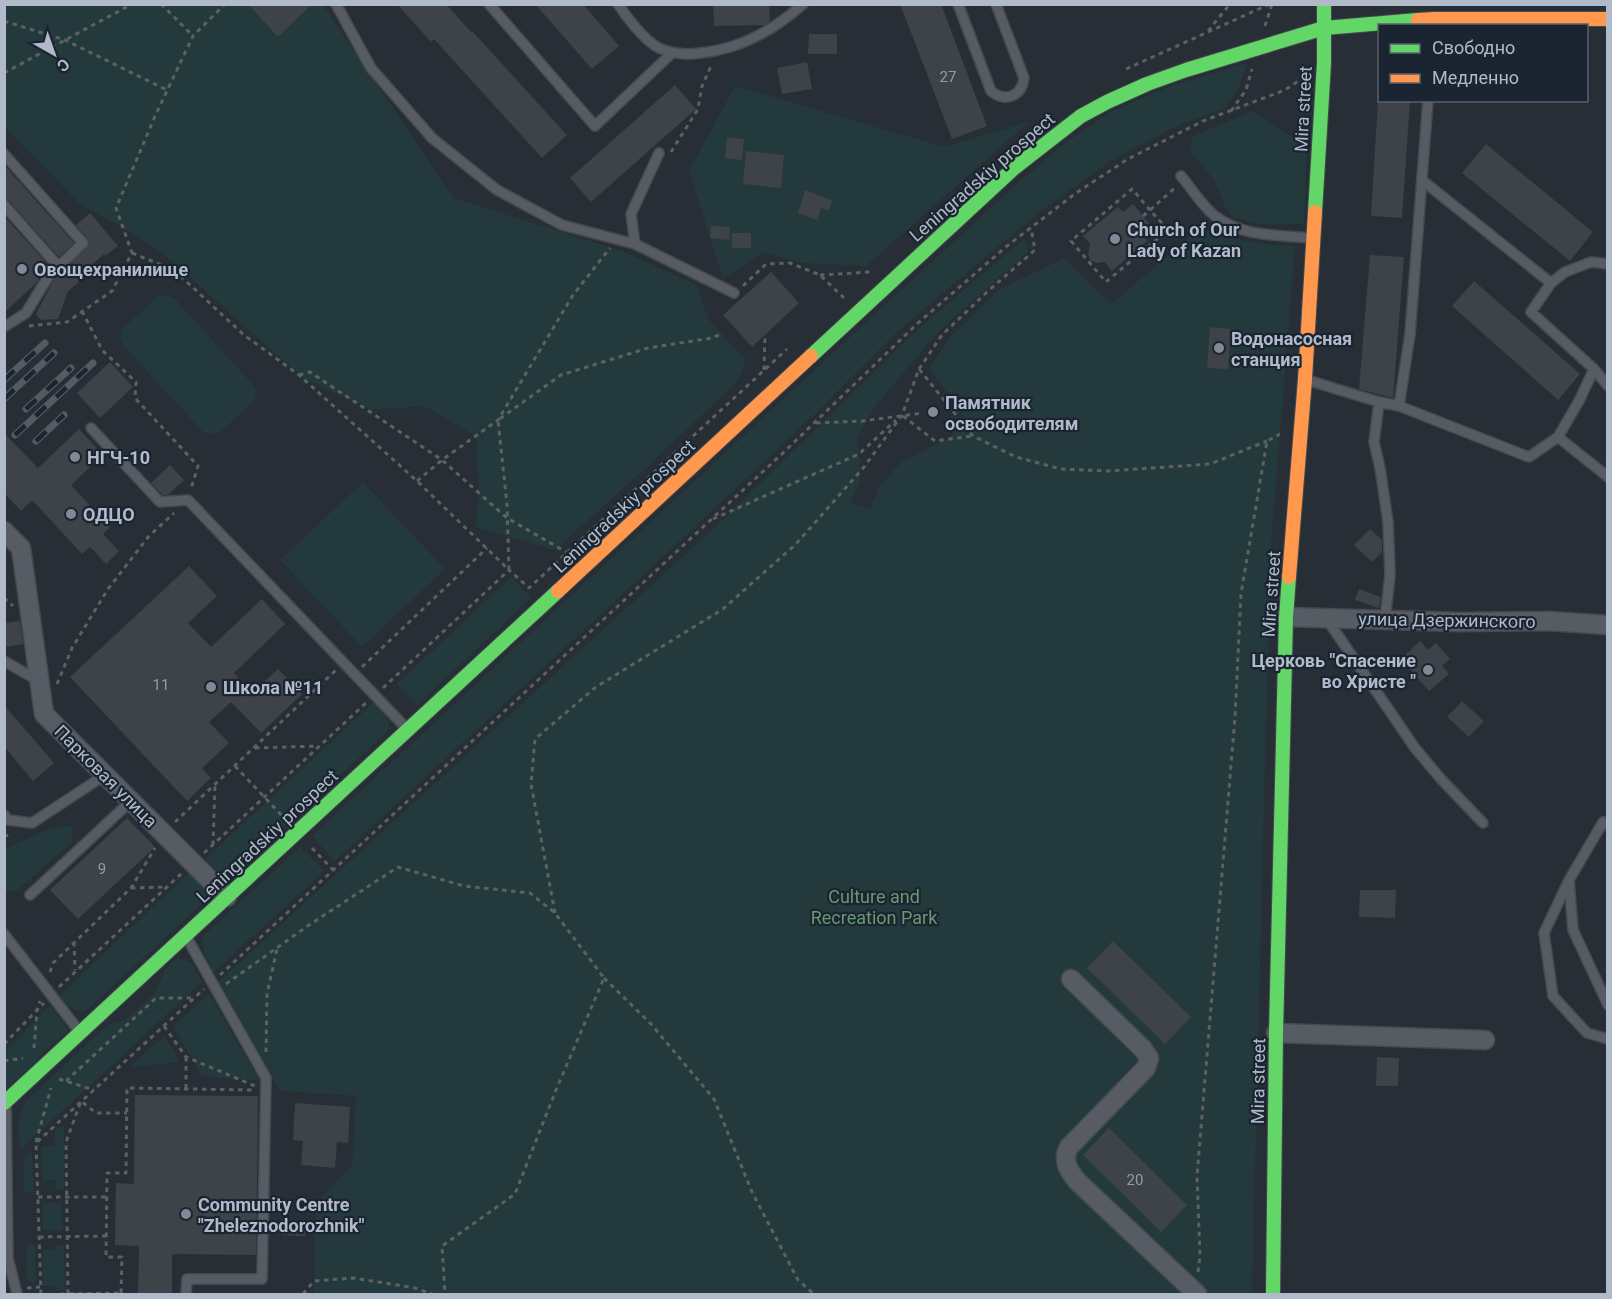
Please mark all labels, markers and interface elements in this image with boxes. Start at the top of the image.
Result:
north arrow [24,24,84,84]
legend [1378,24,1588,102]
text: Свободно [1432,37,1515,58]
text: С [53,54,73,76]
street label: Mira street [1290,65,1316,153]
text: Медленно [1432,67,1519,88]
house number: 27 [940,68,956,86]
street label: Leningradskiy prospect [905,108,1059,246]
place label: Church of Our Lady of Kazan [1127,219,1241,261]
marker: Church of Our Lady of Kazan [1108,232,1122,246]
place label: Овощехранилище [34,259,188,280]
marker: Овощехранилище [15,262,29,276]
place label: Водонасосная станция [1231,328,1352,370]
marker: Водонасосная станция [1212,341,1226,355]
place label: Памятник освободителям [945,392,1078,434]
marker: Памятник освободителям [926,405,940,419]
street label: Leningradskiy prospect [549,435,699,577]
place label: НГЧ-10 [87,447,150,468]
marker: НГЧ-10 [68,450,82,464]
place label: ОДЦО [83,504,135,525]
marker: ОДЦО [64,507,78,521]
street label: Mira street [1258,550,1284,638]
street label: улица Дзержинского [1358,608,1536,632]
place label: Церковь "Спасение во Христе " [1251,650,1416,692]
marker: Церковь "Спасение во Христе " [1421,663,1435,677]
house number: 11 [153,676,169,694]
place label: Школа №11 [223,677,323,698]
marker: Школа №11 [204,680,218,694]
street label: Парковая улица [50,720,162,832]
street label: Leningradskiy prospect [192,765,342,907]
house number: 9 [98,860,106,878]
park label: Culture and Recreation Park [811,886,938,928]
street label: Mira street [1247,1038,1269,1124]
house number: 20 [1127,1171,1143,1189]
place label: Сommunity Сentre "Zheleznodorozhnik" [198,1194,365,1236]
marker: Сommunity Сentre "Zheleznodorozhnik" [179,1207,193,1221]

